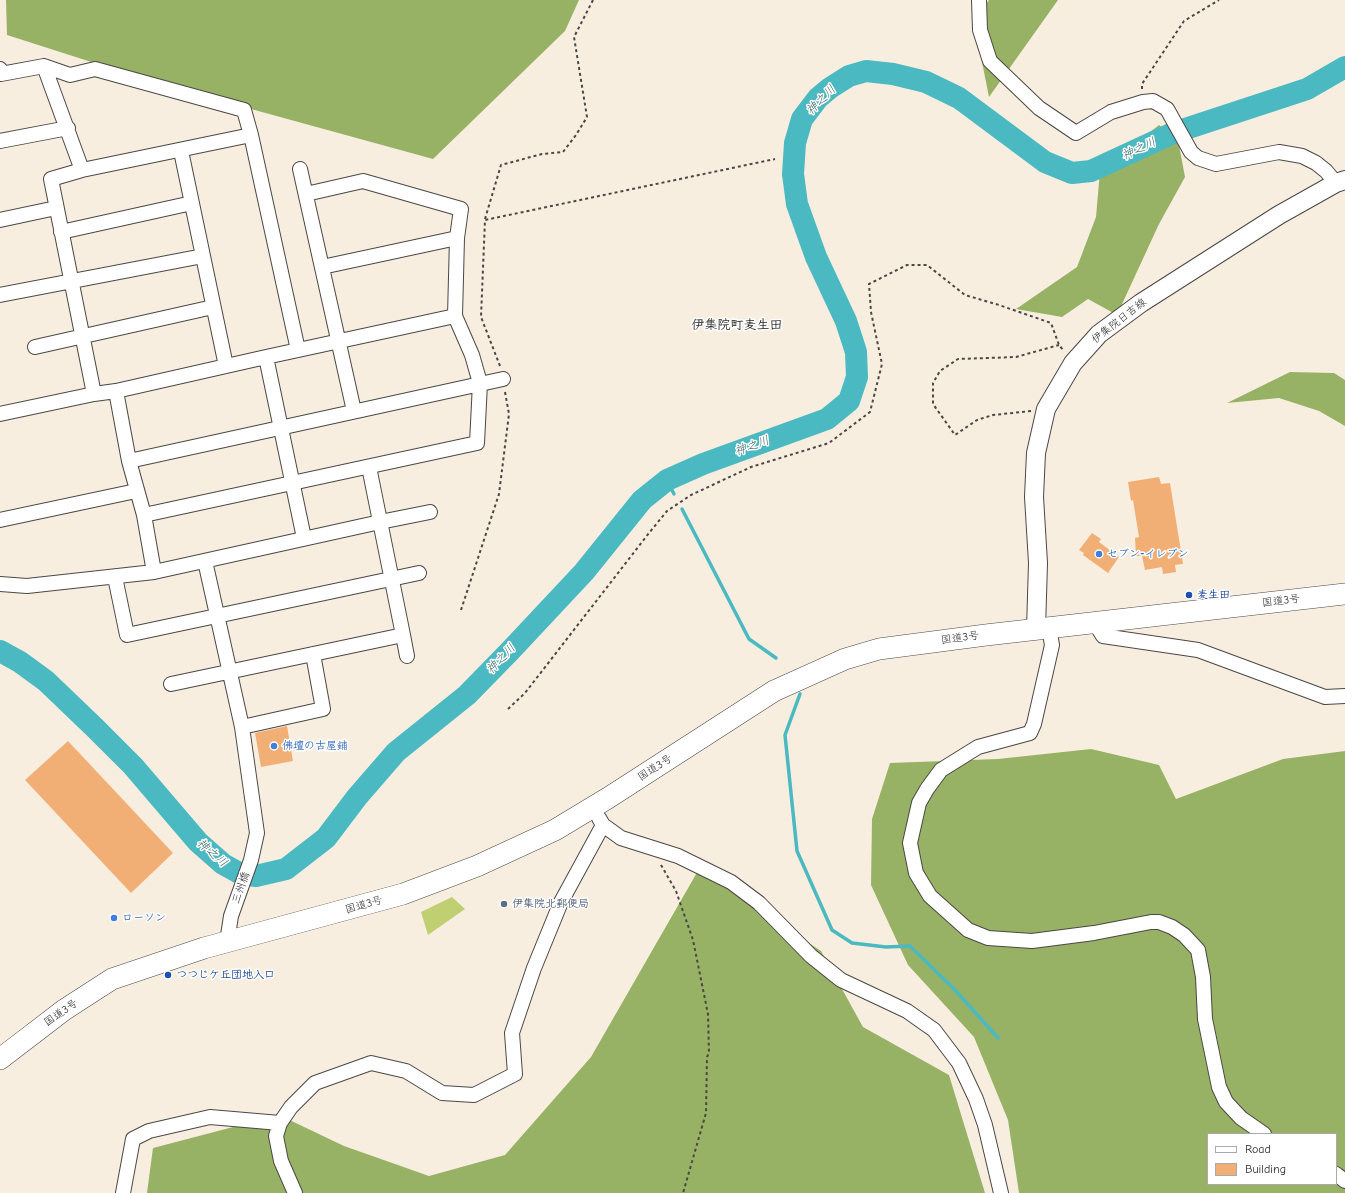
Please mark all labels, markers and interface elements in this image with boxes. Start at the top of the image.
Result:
water label: 神之川 [803,82,839,118]
water label: 神之川 [1120,135,1158,163]
street label: 伊集院日吉線 [1089,295,1149,347]
district label: 伊集院町麦生田 [692,317,782,333]
water label: 神之川 [733,433,771,459]
place label: セブン-イレブン [1107,547,1188,561]
marker: セブン-イレブン [1094,549,1104,559]
place label: 麦生田 [1197,588,1230,602]
marker: 麦生田 [1184,590,1194,600]
street label: 国道3号 [1261,592,1301,610]
street label: 国道3号 [940,629,980,647]
water label: 神之川 [483,641,519,677]
place label: 佛壇の古屋鋪 [282,739,348,753]
marker: 佛壇の古屋鋪 [269,741,279,751]
street label: 国道3号 [635,752,675,784]
water label: 神之川 [194,836,230,870]
street label: 三州橋 [229,870,253,906]
street label: 国道3号 [344,893,384,917]
place label: 伊集院北郵便局 [512,897,589,911]
marker: 伊集院北郵便局 [499,899,509,909]
place label: ローソン [122,911,166,925]
marker: ローソン [109,913,119,923]
place label: つつじケ丘団地入口 [176,968,275,982]
marker: つつじケ丘団地入口 [163,970,173,980]
street label: 国道3号 [41,997,81,1029]
legend [1207,1133,1337,1185]
text: Road [1245,1142,1271,1156]
text: Building [1245,1162,1286,1176]

